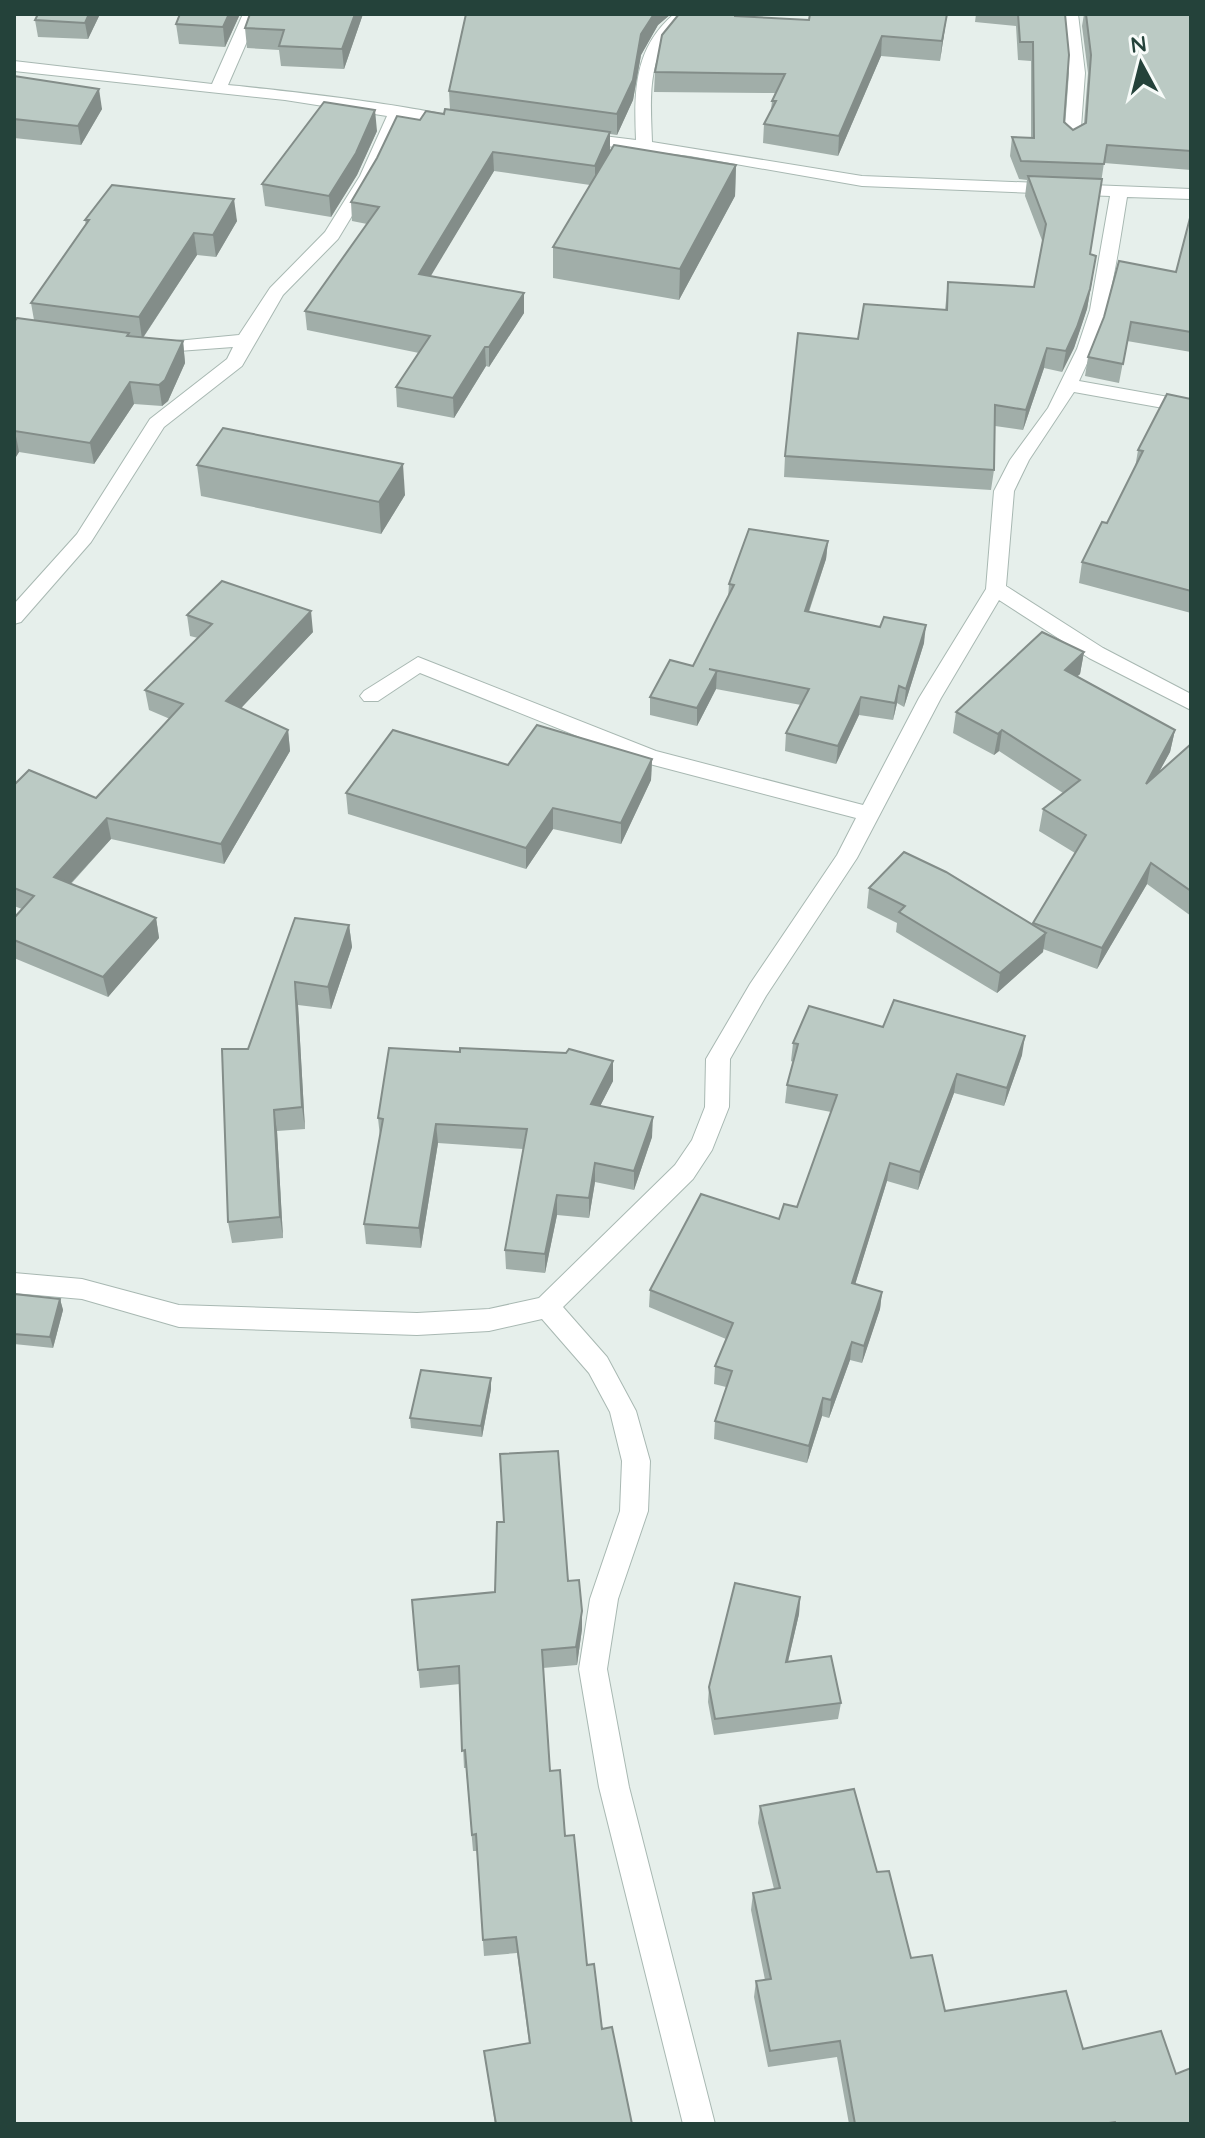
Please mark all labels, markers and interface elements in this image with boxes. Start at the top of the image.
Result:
north arrow [1101,24,1181,104]
text: N [1129,29,1148,59]

